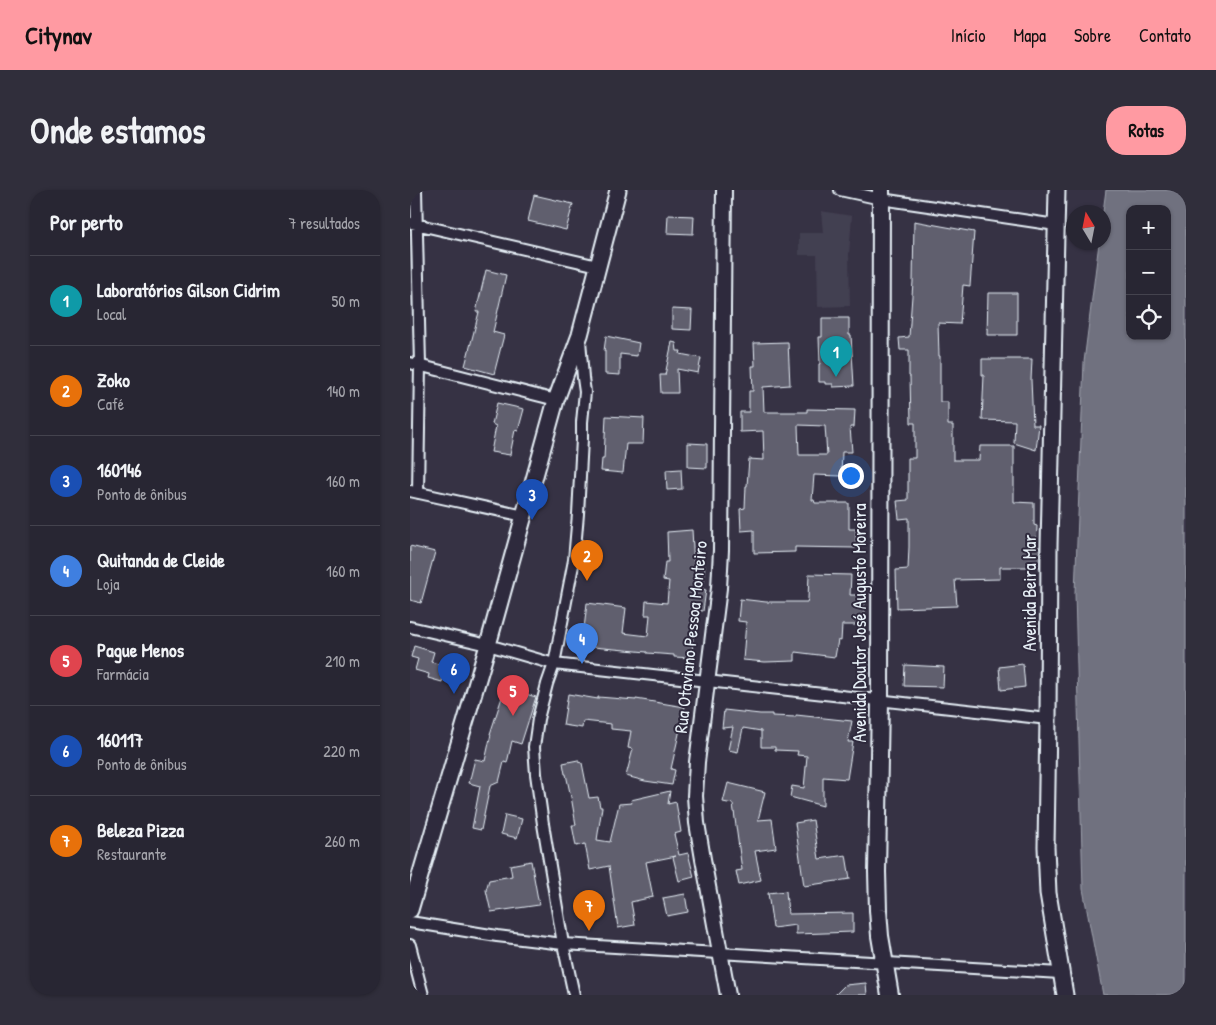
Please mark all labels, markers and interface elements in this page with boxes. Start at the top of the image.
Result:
text: Citynav [25,19,92,51]
text: Início [951,23,985,48]
text: Mapa [1013,23,1046,48]
text: Sobre [1074,23,1111,48]
text: Contato [1139,23,1191,48]
button: Rotas [1106,106,1186,155]
text: Onde estamos [30,107,205,154]
north arrow [1066,205,1111,250]
map controls [1126,205,1171,340]
button: + [1126,205,1171,250]
text: Por perto [50,208,123,237]
text: 7 resultados [288,212,360,234]
button: − [1126,250,1171,295]
text: Laboratórios Gilson Cidrim [97,277,280,303]
text: 1 [63,290,69,312]
text: 50 m [332,290,360,312]
button: locate [1126,295,1171,340]
text: Local [97,303,126,325]
pin: 1 [820,336,852,377]
text: Zoko [97,367,130,393]
text: 2 [62,380,70,402]
text: 140 m [326,380,360,402]
text: Café [97,393,124,415]
text: 160146 [97,457,142,483]
your location [838,463,864,489]
text: 3 [62,470,70,492]
text: 160 m [326,470,360,492]
pin: 3 [516,479,548,520]
text: Ponto de ônibus [97,483,187,505]
street label: Avenida Doutor José Augusto Moreira [847,504,872,743]
street label: Avenida Beira Mar [1017,535,1042,651]
street label: Rua Otaviano Pessoa Monteiro [668,539,713,734]
pin: 2 [571,540,603,581]
text: Quitanda de Cleide [97,547,225,573]
text: 4 [63,560,69,582]
text: 160 m [326,560,360,582]
text: Loja [97,573,119,595]
pin: 4 [566,623,598,664]
text: Pague Menos [97,637,184,663]
text: 5 [63,650,69,672]
text: 210 m [325,650,360,672]
pin: 6 [438,653,470,694]
text: Farmácia [97,663,149,685]
pin: 5 [497,675,529,716]
text: 160117 [97,727,143,753]
text: 6 [63,740,69,762]
text: 220 m [323,740,360,762]
text: Ponto de ônibus [97,753,187,775]
text: Beleza Pizza [97,817,184,843]
text: 7 [62,830,70,852]
text: 260 m [324,830,360,852]
text: Restaurante [97,843,167,865]
pin: 7 [573,890,605,931]

